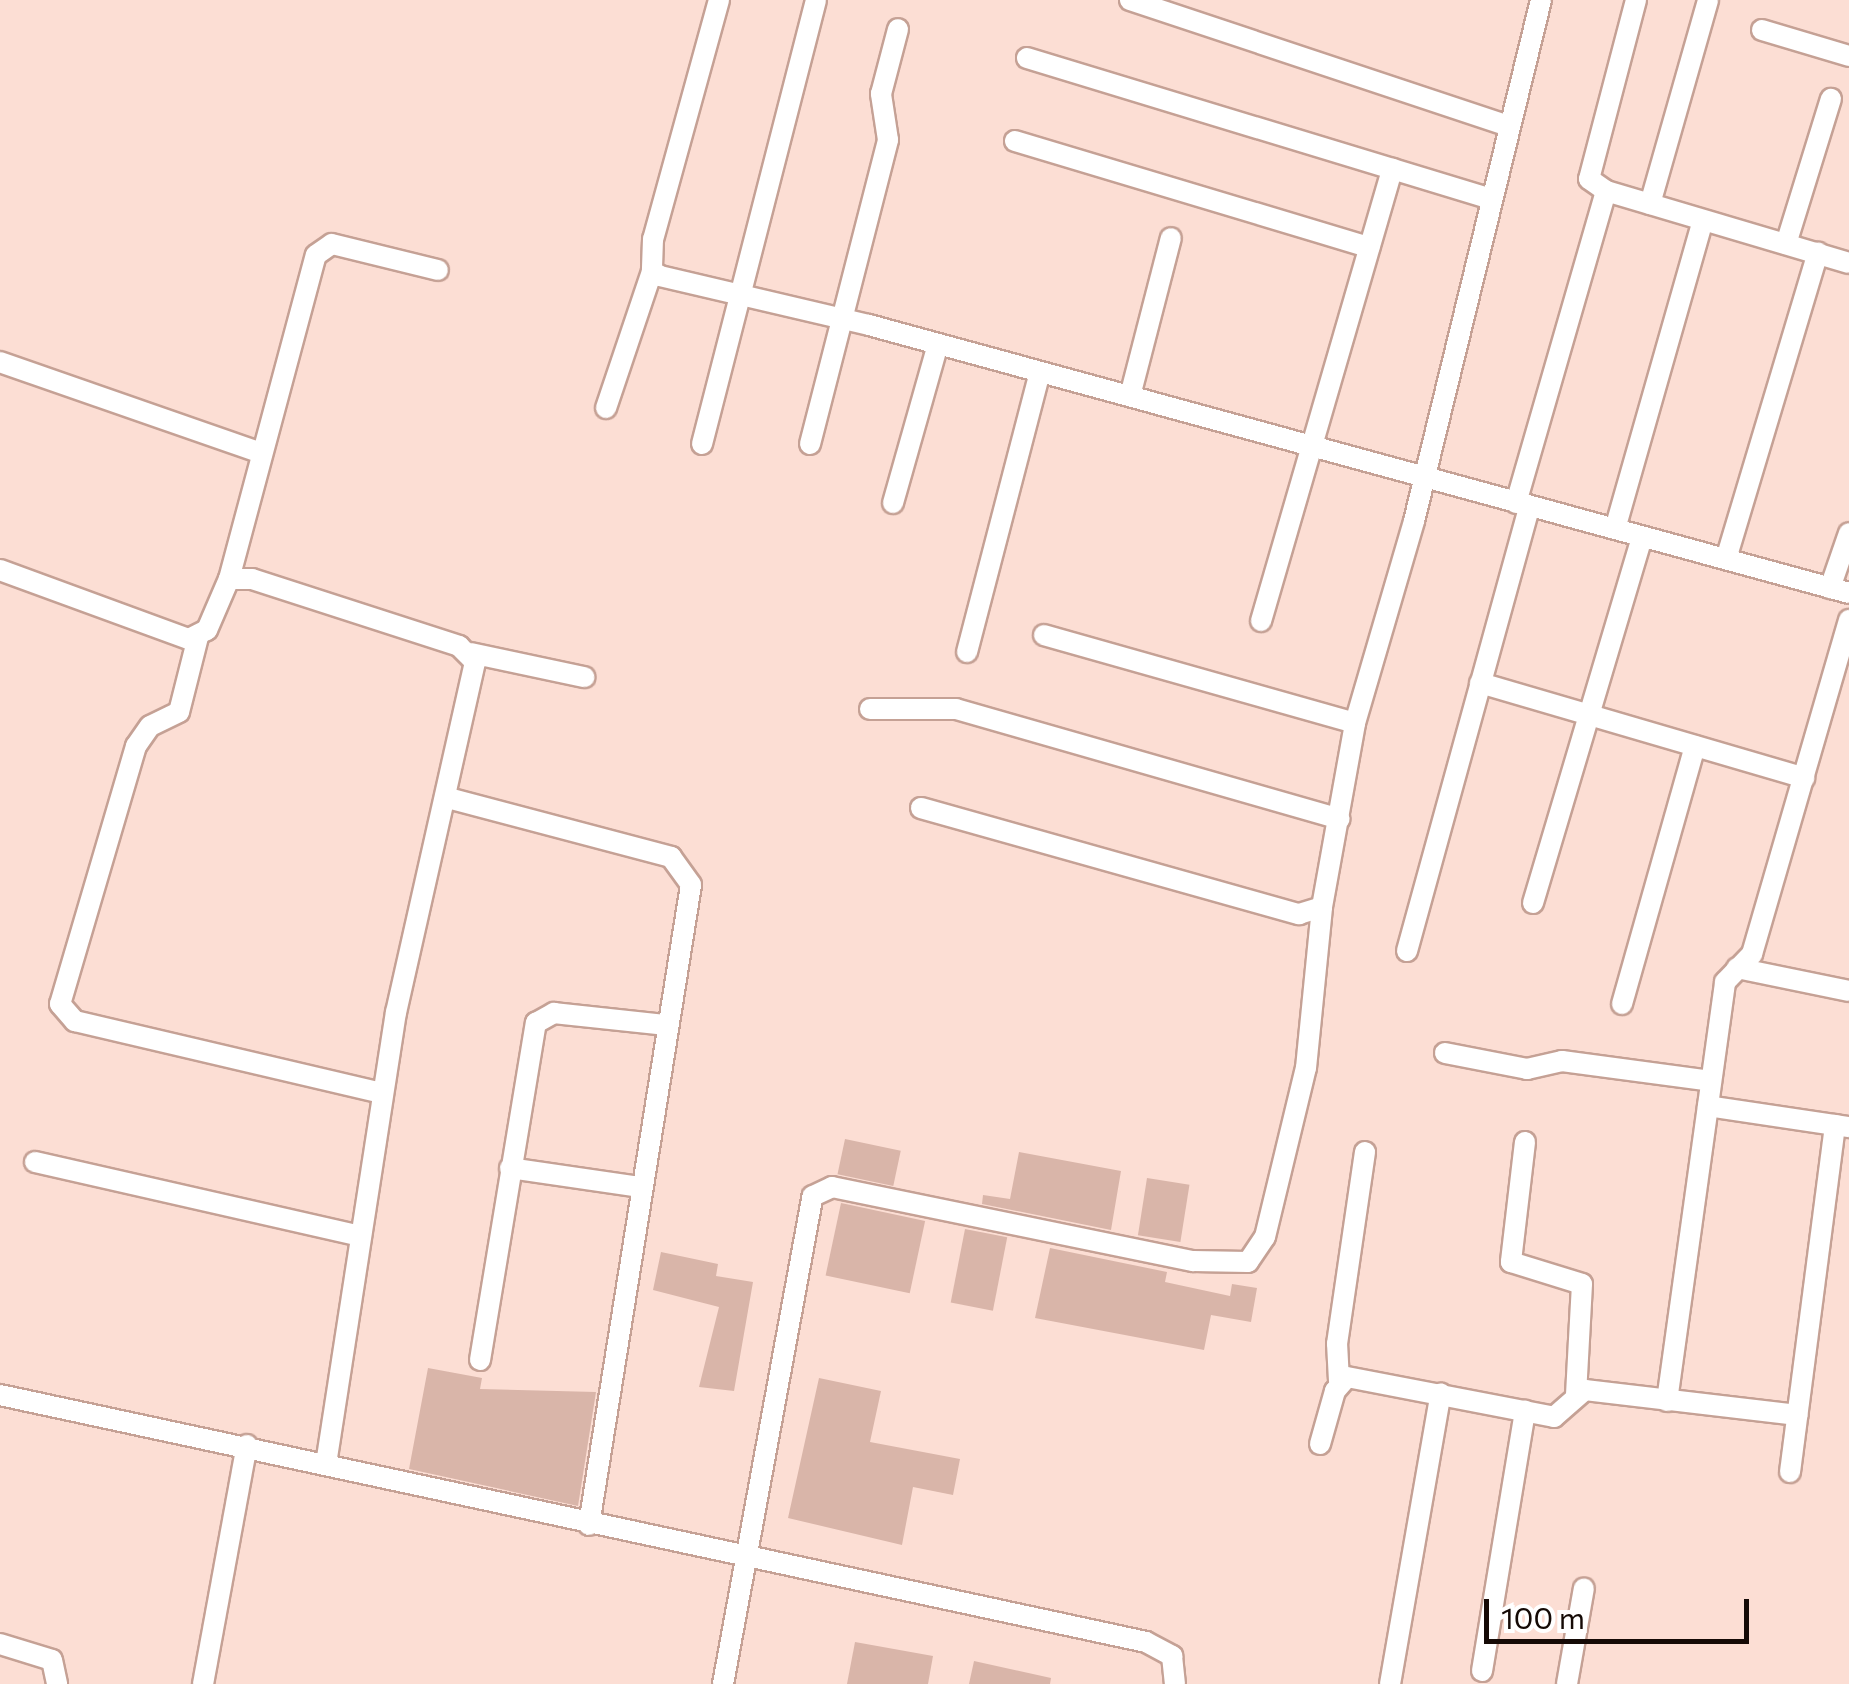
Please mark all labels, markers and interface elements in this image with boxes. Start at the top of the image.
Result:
scale bar [1489,1579,1754,1641]
text: 100 m [1501,1598,1585,1635]

